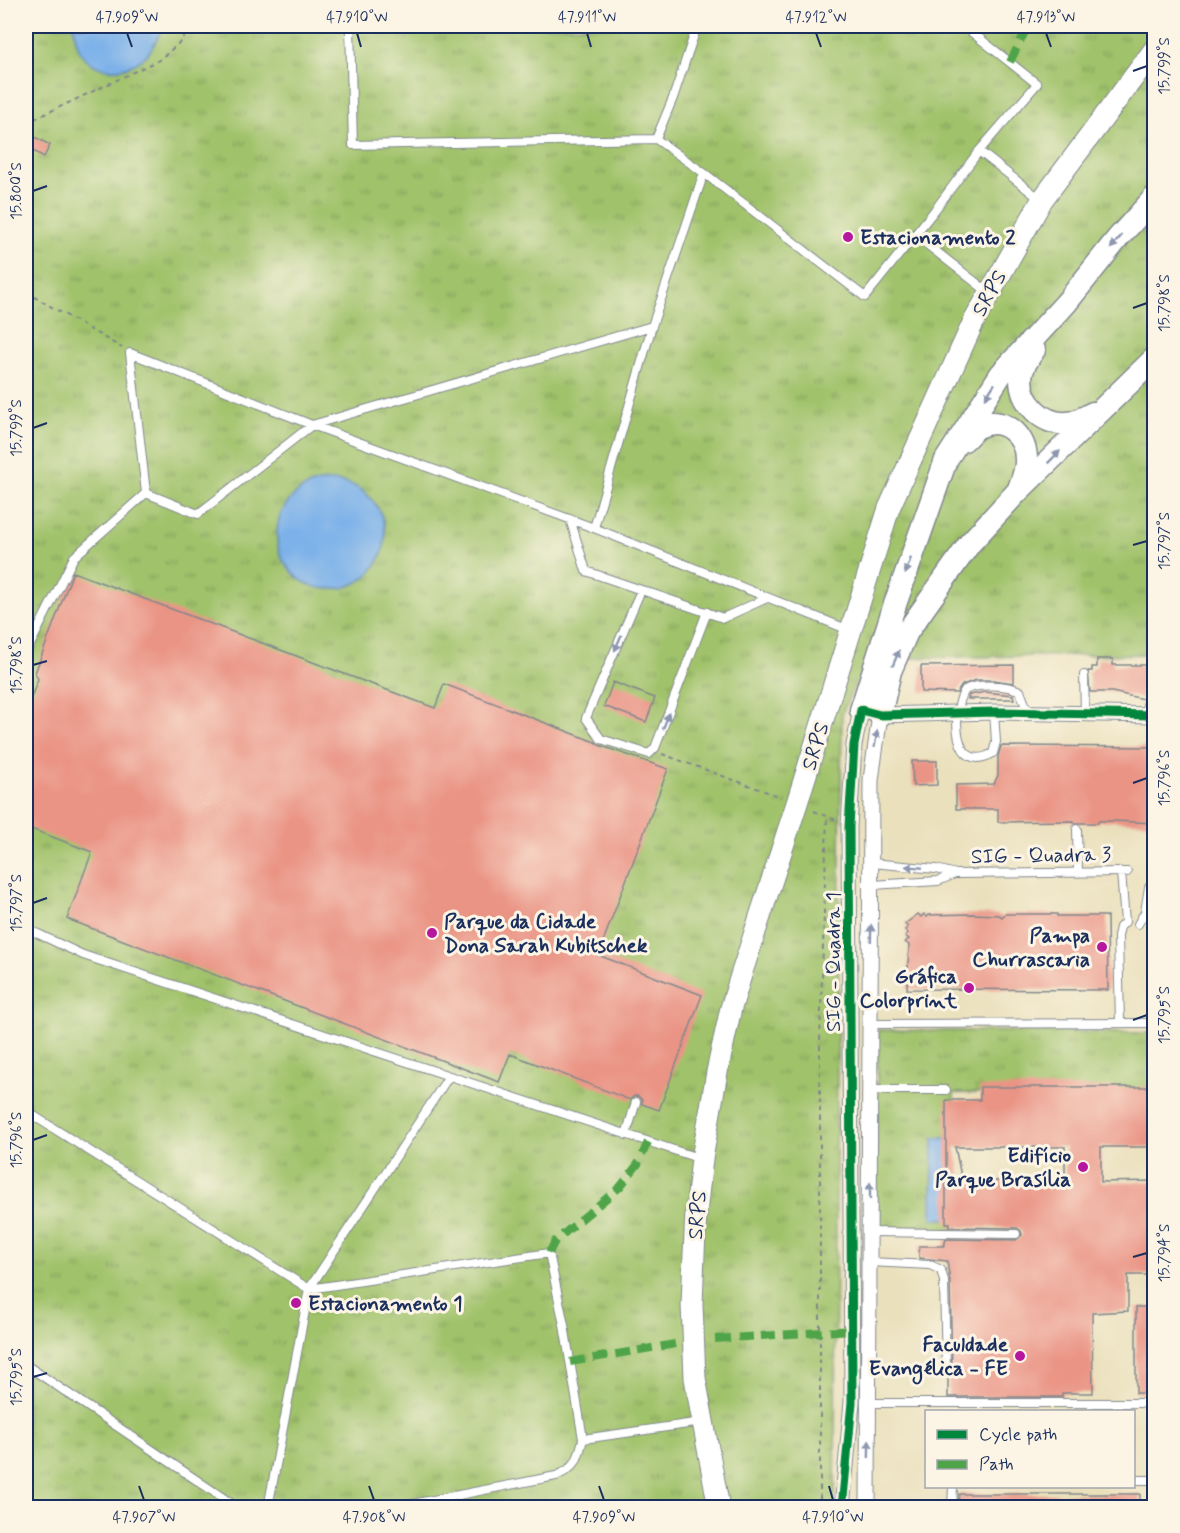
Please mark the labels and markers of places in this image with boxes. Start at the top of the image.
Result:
place label: Estacionamento 2 [860,224,1016,252]
marker: Estacionamento 2 [841,230,855,244]
place label: Parque da Cidade Dona Sarah Kubitschek [444,908,648,960]
place label: Pampa Churrascaria [972,922,1090,974]
marker: Parque da Cidade Dona Sarah Kubitschek [425,926,439,940]
marker: Pampa Churrascaria [1095,940,1109,954]
place label: Gráfica Colorprint [859,963,958,1015]
marker: Gráfica Colorprint [962,981,976,995]
place label: Edifício Parque Brasília [935,1142,1071,1194]
marker: Edifício Parque Brasília [1076,1160,1090,1174]
place label: Estacionamento 1 [308,1290,463,1318]
marker: Estacionamento 1 [289,1296,303,1310]
place label: Faculdade Evangélica - FE [869,1331,1009,1385]
marker: Faculdade Evangélica - FE [1013,1349,1027,1363]

